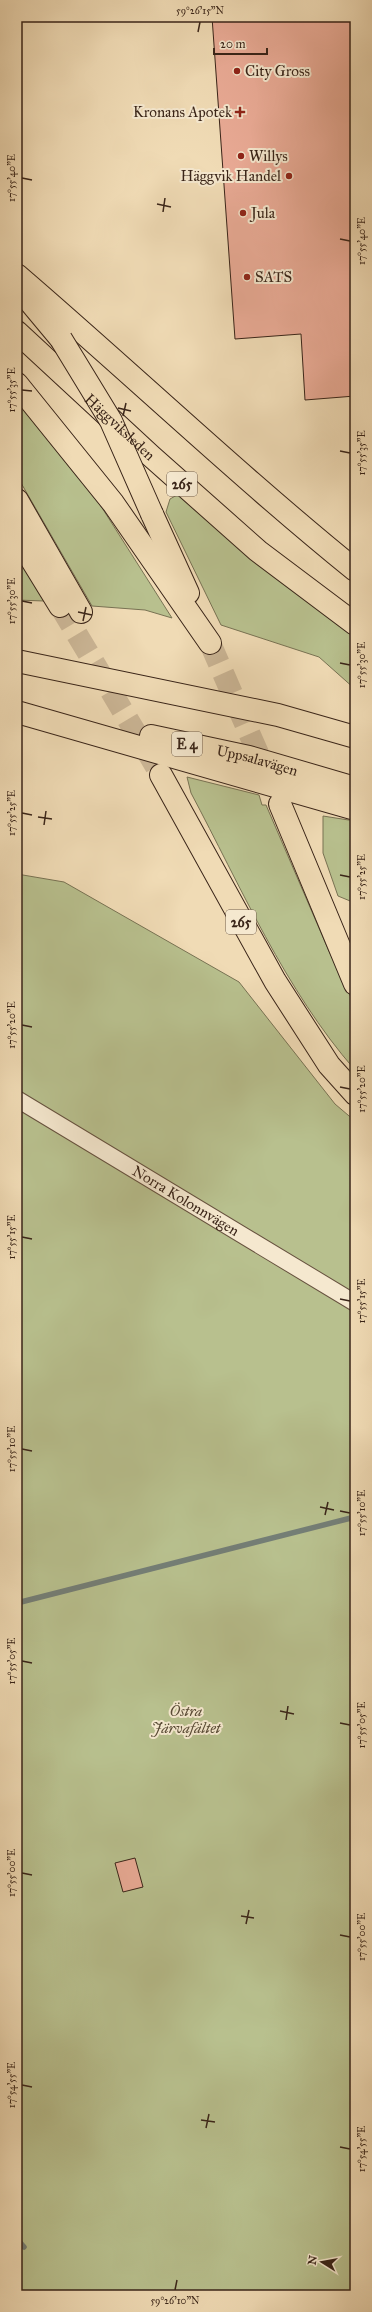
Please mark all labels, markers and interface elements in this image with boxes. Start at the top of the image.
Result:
text: 59°26'15"N [176,5,224,17]
scale bar [214,30,267,56]
text: 20 m [220,37,246,51]
place label: City Gross [245,62,310,80]
marker: City Gross [232,66,242,76]
place label: Kronans Apotek [133,103,232,121]
marker: Kronans Apotek [235,107,245,117]
place label: Willys [249,147,288,165]
marker: Willys [236,151,246,161]
text: 17°55'40"E [6,154,18,202]
place label: Häggvik Handel [181,167,282,185]
marker: Häggvik Handel [284,171,294,181]
place label: Jula [249,204,276,223]
marker: Jula [238,208,248,218]
text: 17°55'40"E [356,217,368,265]
place label: SATS [255,268,292,286]
marker: SATS [242,272,252,282]
text: 17°55'35"E [6,367,18,413]
street label: Häggviksleden [81,390,159,464]
text: 17°55'35"E [356,430,368,476]
road number: 265 [167,472,197,496]
text: 17°55'30"E [6,578,18,624]
text: 17°55'30"E [356,642,368,688]
road number: E 4 [172,732,202,756]
street label: Uppsalavägen [215,741,300,780]
text: 17°55'25"E [6,790,18,836]
text: 17°55'25"E [356,854,368,900]
road number: 265 [226,910,256,934]
text: 17°55'20"E [6,1001,18,1049]
text: 17°55'20"E [356,1065,368,1113]
street label: Norra Kolonnvägen [129,1162,242,1240]
text: 17°55'15"E [6,1214,18,1260]
text: 17°55'15"E [356,1278,368,1324]
text: 17°55'10"E [6,1426,18,1472]
text: 17°55'10"E [356,1490,368,1536]
text: 17°55'05"E [6,1638,18,1684]
park label: Östra Järvafältet [151,1702,222,1737]
text: 17°55'05"E [356,1702,368,1748]
text: 17°55'00"E [6,1849,18,1897]
text: 17°55'00"E [356,1913,368,1961]
text: 17°54'55"E [6,2062,18,2108]
text: 17°54'55"E [356,2126,368,2172]
north arrow [302,2242,342,2282]
text: N [305,2254,320,2266]
text: 59°26'10"N [150,2295,200,2307]

